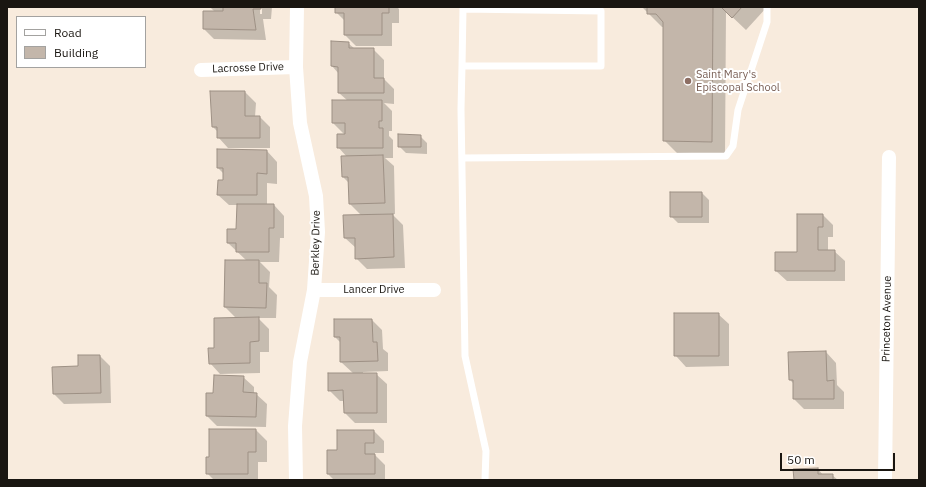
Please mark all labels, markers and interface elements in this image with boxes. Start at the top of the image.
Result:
legend [16,16,146,68]
text: Road [54,25,82,40]
text: Building [54,45,98,60]
street label: Lacrosse Drive [212,60,284,76]
place label: Saint Mary's Episcopal School [696,68,780,94]
marker: Saint Mary's Episcopal School [683,76,693,86]
street label: Berkley Drive [309,210,323,276]
street label: Princeton Avenue [880,276,894,362]
street label: Lancer Drive [343,283,405,297]
scale bar [782,445,897,471]
text: 50 m [787,452,815,467]

